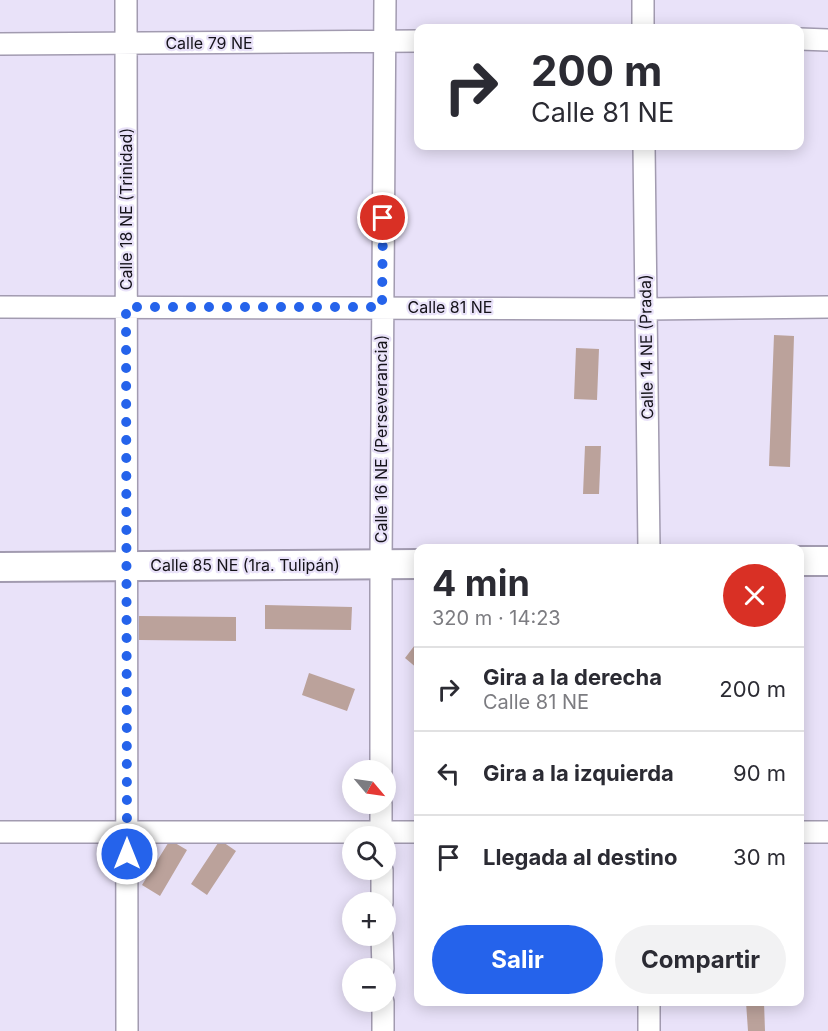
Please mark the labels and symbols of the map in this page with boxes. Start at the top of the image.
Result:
street label: Calle 79 NE [165,33,253,53]
street label: Calle 18 NE (Trinidad) [116,128,136,290]
pin [357,192,408,243]
street label: Calle 14 NE (Prada) [635,274,657,420]
street label: Calle 81 NE [408,297,492,317]
street label: Calle 16 NE (Perseverancia) [371,335,391,543]
street label: Calle 85 NE (1ra. Tulipán) [150,555,340,575]
north arrow [342,760,396,814]
position arrow [95,822,159,886]

